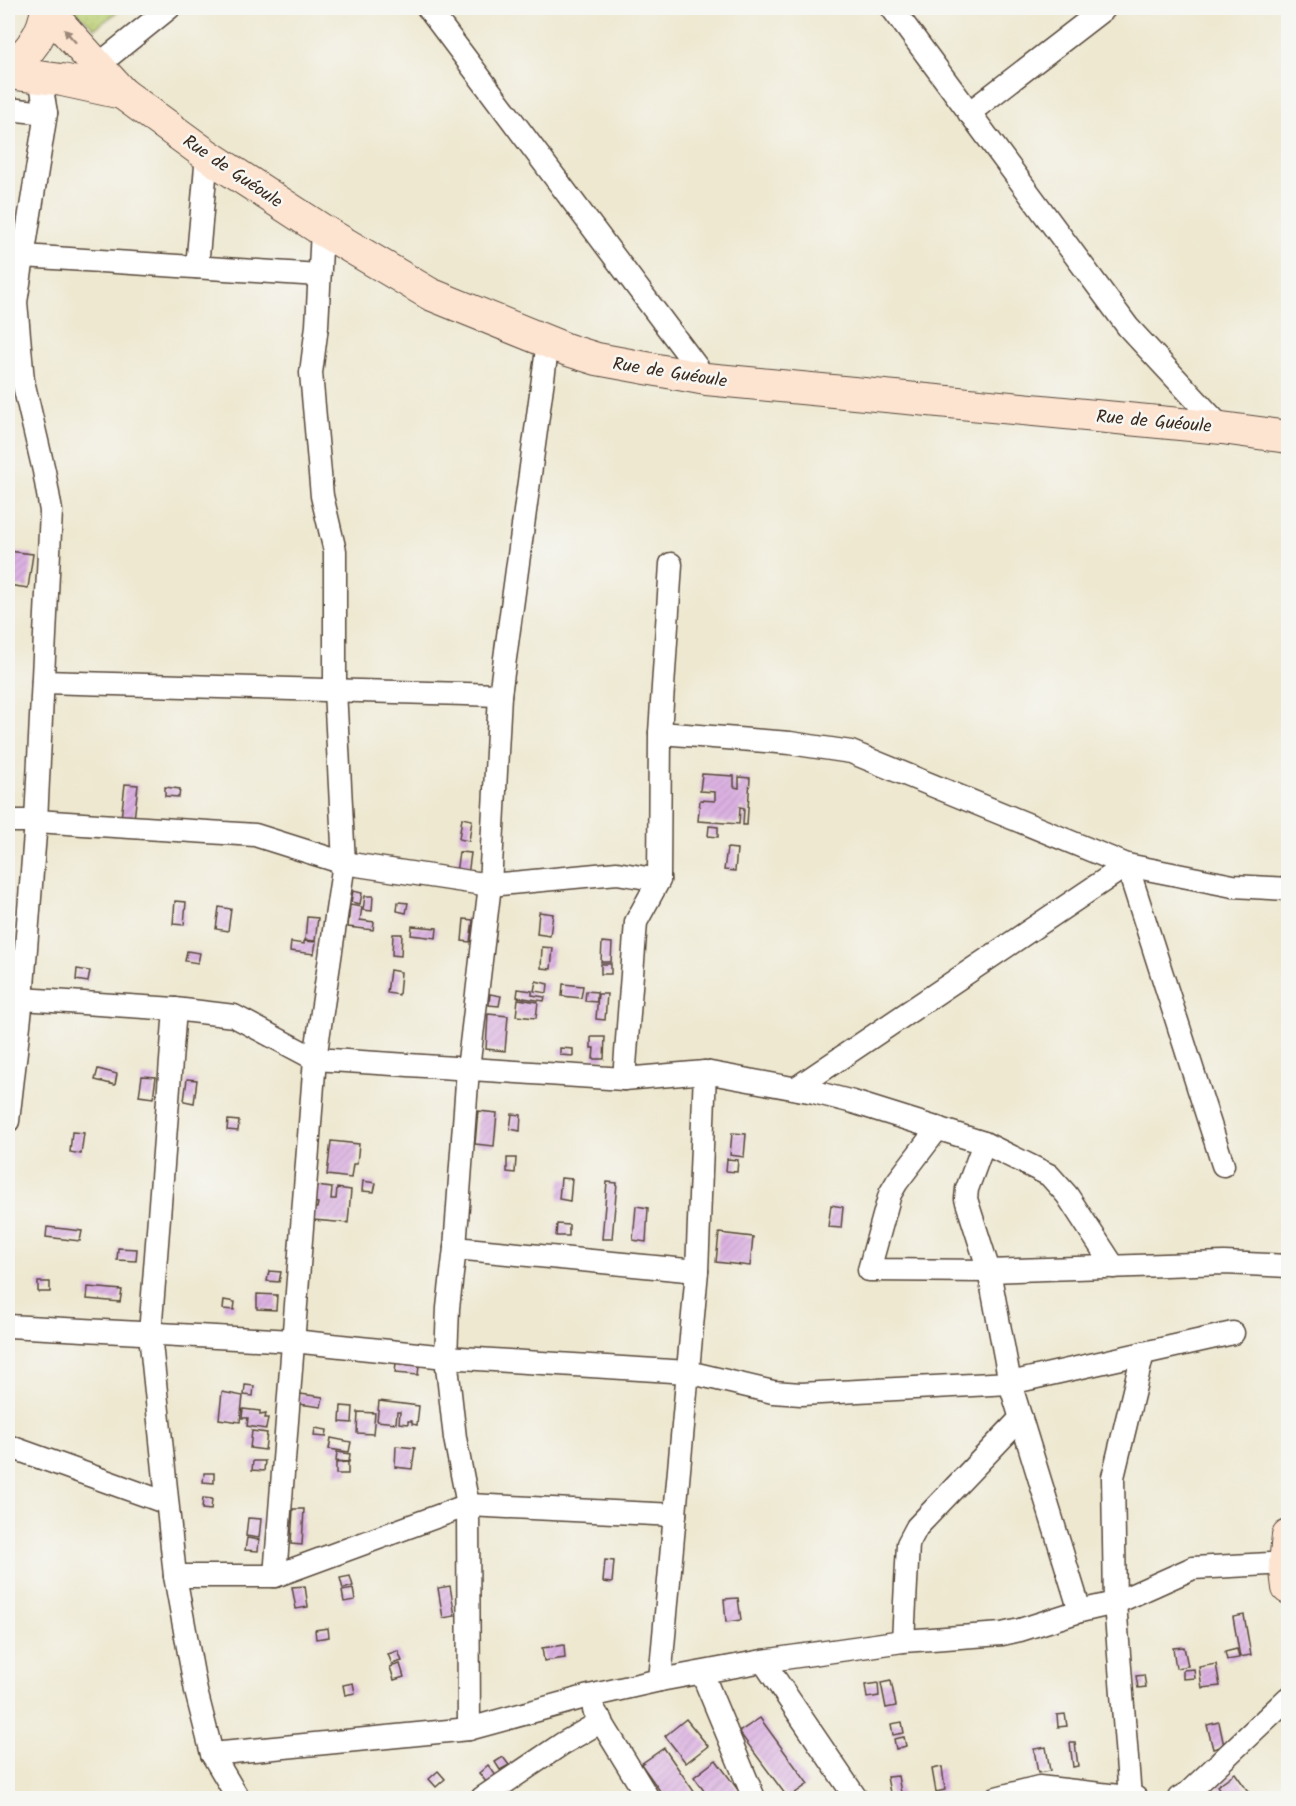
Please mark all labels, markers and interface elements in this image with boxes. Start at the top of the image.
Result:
one-way arrow [64,29,77,44]
street label: Rue de Guéoule [176,128,288,217]
street label: Rue de Guéoule [610,350,729,397]
street label: Rue de Guéoule [1095,403,1213,442]

